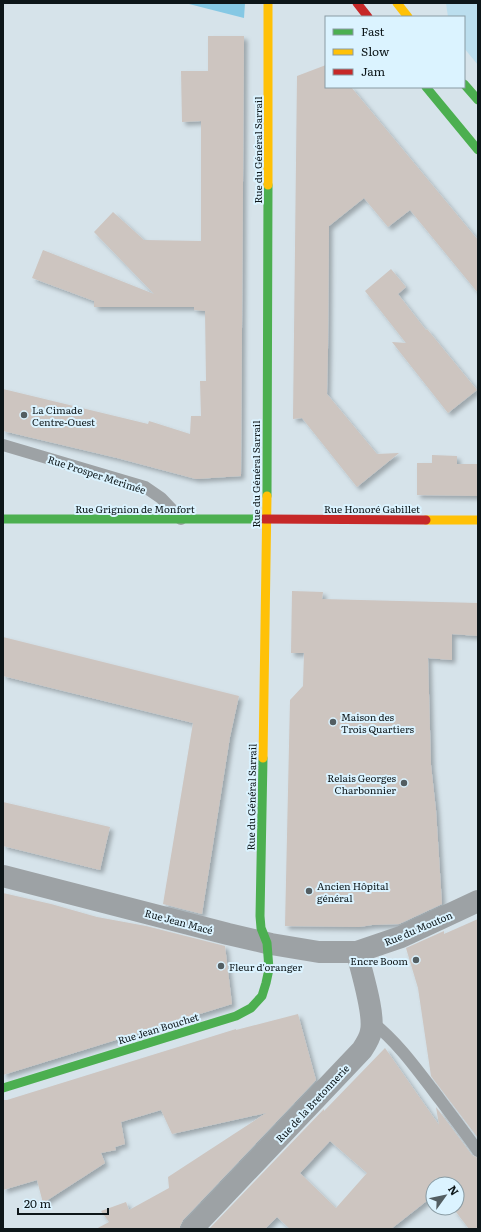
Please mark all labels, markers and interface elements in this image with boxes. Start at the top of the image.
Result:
legend [325,16,465,88]
text: Fast [361,22,385,40]
text: Slow [361,42,390,60]
text: Jam [361,62,386,80]
street label: Rue du Général Sarrail [250,96,265,204]
place label: La Cimade Centre-Ouest [32,402,95,429]
marker: La Cimade Centre-Ouest [19,410,29,420]
street label: Rue du Général Sarrail [248,420,263,528]
street label: Rue Prosper Merimée [46,451,148,497]
street label: Rue Grignion de Monfort [75,501,195,516]
street label: Rue Honoré Gabillet [324,501,420,516]
place label: Maison des Trois Quartiers [341,709,415,736]
marker: Maison des Trois Quartiers [328,717,338,727]
street label: Rue du Général Sarrail [243,743,259,851]
place label: Relais Georges Charbonnier [327,770,396,797]
marker: Relais Georges Charbonnier [399,778,409,788]
place label: Ancien Hôpital général [317,878,389,905]
marker: Ancien Hôpital général [304,886,314,896]
street label: Rue Jean Macé [143,905,215,937]
street label: Rue du Mouton [382,907,455,949]
place label: Encre Boom [350,953,408,968]
marker: Encre Boom [411,955,421,965]
place label: Fleur d'oranger [229,959,302,974]
marker: Fleur d'oranger [216,961,226,971]
street label: Rue Jean Bouchet [116,1009,200,1047]
street label: Rue de la Bretonnerie [272,1061,352,1145]
north arrow [425,1176,465,1216]
text: N [445,1182,463,1198]
scale bar [18,1190,108,1216]
text: 20 m [24,1194,51,1212]

